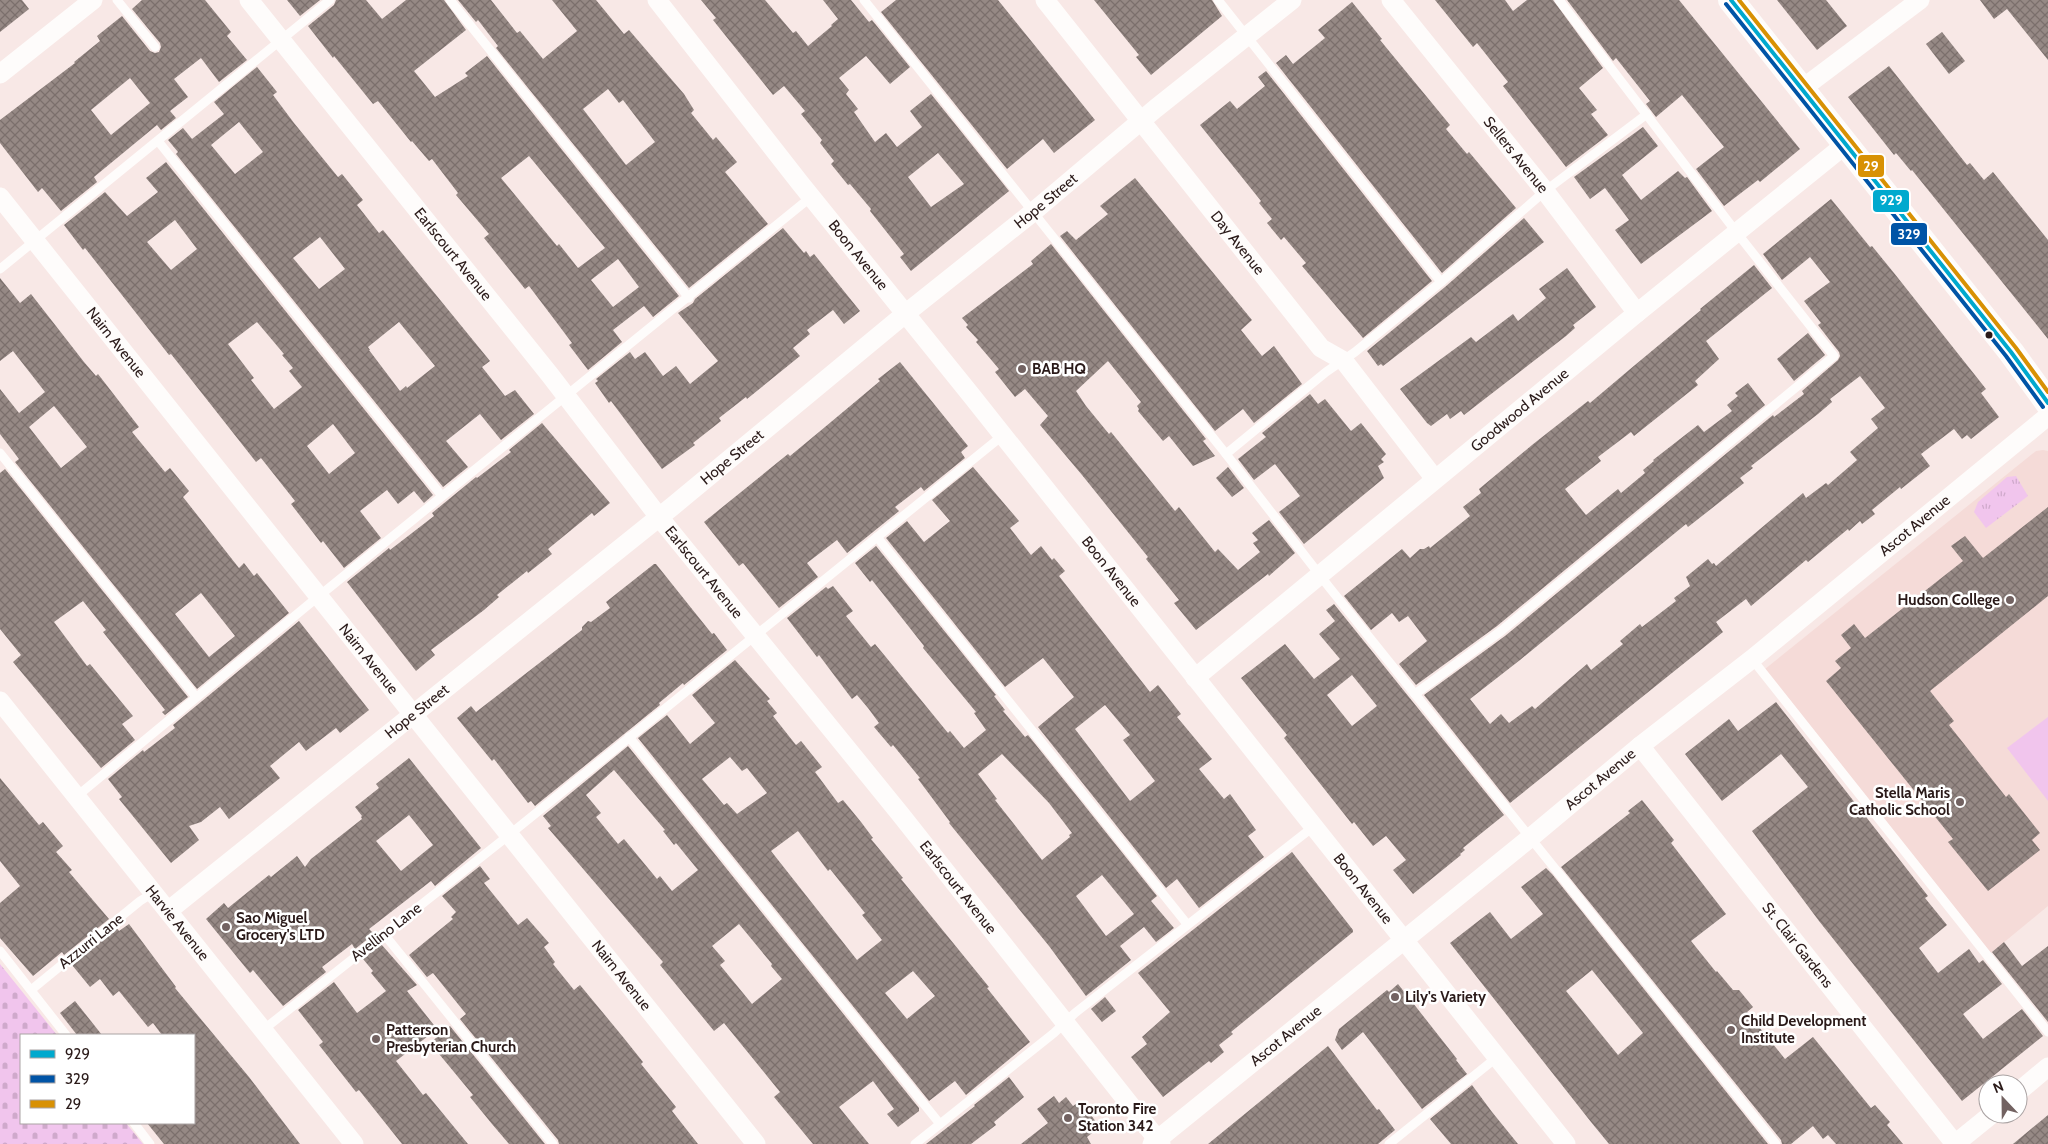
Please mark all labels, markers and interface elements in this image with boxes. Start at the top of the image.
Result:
street label: Sellers Avenue [1480,113,1552,197]
line badge: 29 [1857,154,1885,178]
text: 29 [1863,157,1879,175]
street label: Hope Street [1011,170,1081,232]
line badge: 929 [1872,189,1910,213]
text: 929 [1879,191,1903,209]
street label: Earlscourt Avenue [410,204,496,304]
street label: Day Avenue [1207,207,1269,279]
street label: Boon Avenue [825,217,892,294]
line badge: 329 [1890,222,1928,246]
text: 329 [1898,225,1921,243]
street label: Nairn Avenue [83,304,150,381]
unlabelled marker [1984,330,1994,340]
place label: BAB HQ [1032,360,1086,378]
marker: BAB HQ [1016,363,1028,375]
street label: Goodwood Avenue [1467,364,1572,456]
street label: Hope Street [697,426,767,488]
street label: Ascot Avenue [1876,491,1954,560]
street label: Earlscourt Avenue [661,522,747,622]
street label: Boon Avenue [1078,533,1145,611]
place label: Hudson College [1898,591,2000,609]
marker: Hudson College [2004,594,2016,606]
street label: Nairn Avenue [335,620,402,698]
street label: Hope Street [381,680,452,742]
street label: Ascot Avenue [1561,744,1639,814]
place label: Stella Maris Catholic School [1849,784,1950,819]
marker: Stella Maris Catholic School [1954,796,1966,808]
street label: Earlscourt Avenue [916,837,1001,938]
street label: Boon Avenue [1330,850,1397,928]
street label: Harvie Avenue [142,881,213,965]
street label: Avellino Lane [347,899,425,965]
street label: St. Clair Gardens [1758,899,1837,991]
street label: Azzurri Lane [55,909,127,973]
place label: Sao Miguel Grocery's LTD [236,909,325,944]
marker: Sao Miguel Grocery's LTD [220,921,232,933]
street label: Nairn Avenue [588,937,655,1014]
place label: Lily's Variety [1405,988,1487,1006]
marker: Lily's Variety [1389,991,1401,1003]
street label: Ascot Avenue [1246,1001,1325,1070]
place label: Child Development Institute [1741,1012,1866,1047]
place label: Patterson Presbyterian Church [386,1021,516,1056]
marker: Child Development Institute [1725,1024,1737,1036]
marker: Patterson Presbyterian Church [370,1033,382,1045]
legend [20,1034,195,1124]
text: 929 [65,1045,90,1063]
text: 329 [65,1070,90,1088]
north arrow [1978,1074,2028,1124]
text: N [1990,1077,2006,1097]
text: 29 [65,1095,81,1113]
place label: Toronto Fire Station 342 [1078,1100,1157,1135]
marker: Toronto Fire Station 342 [1062,1112,1074,1124]

